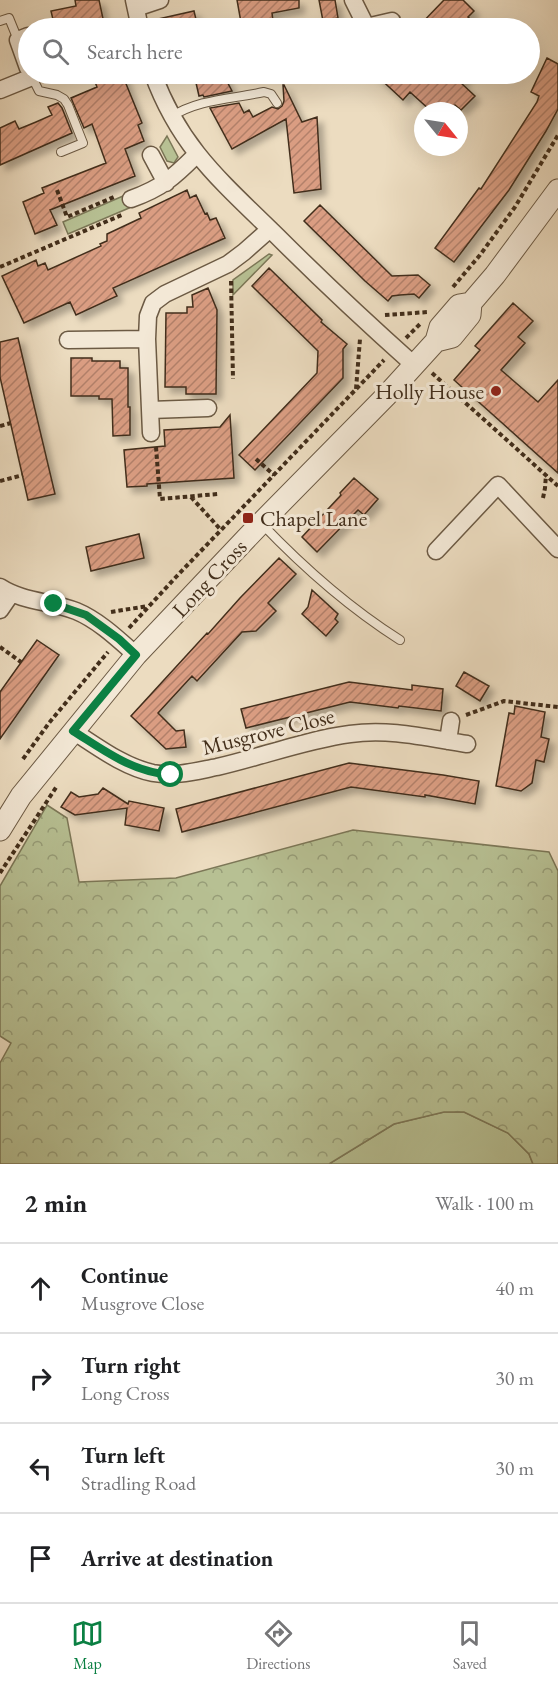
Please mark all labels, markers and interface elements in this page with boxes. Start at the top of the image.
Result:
search box [18,18,540,84]
icon: search [39,35,72,68]
text: Search here [87,37,182,66]
north arrow [414,102,468,156]
place label: Holly House [375,377,484,406]
marker: Holly House [489,384,503,398]
place label: Chapel Lane [260,504,368,533]
marker: Chapel Lane [241,511,255,525]
street label: Long Cross [166,533,253,624]
route end [40,590,66,616]
street label: Musgrove Close [199,701,338,762]
route start [157,761,183,787]
text: 2 min [24,1186,87,1220]
text: Walk · 100 m [435,1190,534,1216]
text: Continue [81,1261,168,1290]
icon: ahead [24,1272,57,1305]
text: 40 m [495,1275,534,1301]
text: Musgrove Close [81,1290,204,1316]
text: Turn right [81,1351,180,1380]
icon: right [24,1362,57,1395]
text: 30 m [495,1365,534,1391]
text: Long Cross [81,1380,170,1406]
text: Turn left [81,1441,165,1470]
icon: left [24,1452,57,1485]
text: 30 m [495,1455,534,1481]
text: Stradling Road [81,1470,196,1496]
icon: arrive [24,1542,57,1575]
text: Arrive at destination [81,1544,273,1573]
tab: Map [71,1617,104,1674]
tab: Directions [246,1617,311,1674]
tab: Saved [453,1617,487,1674]

